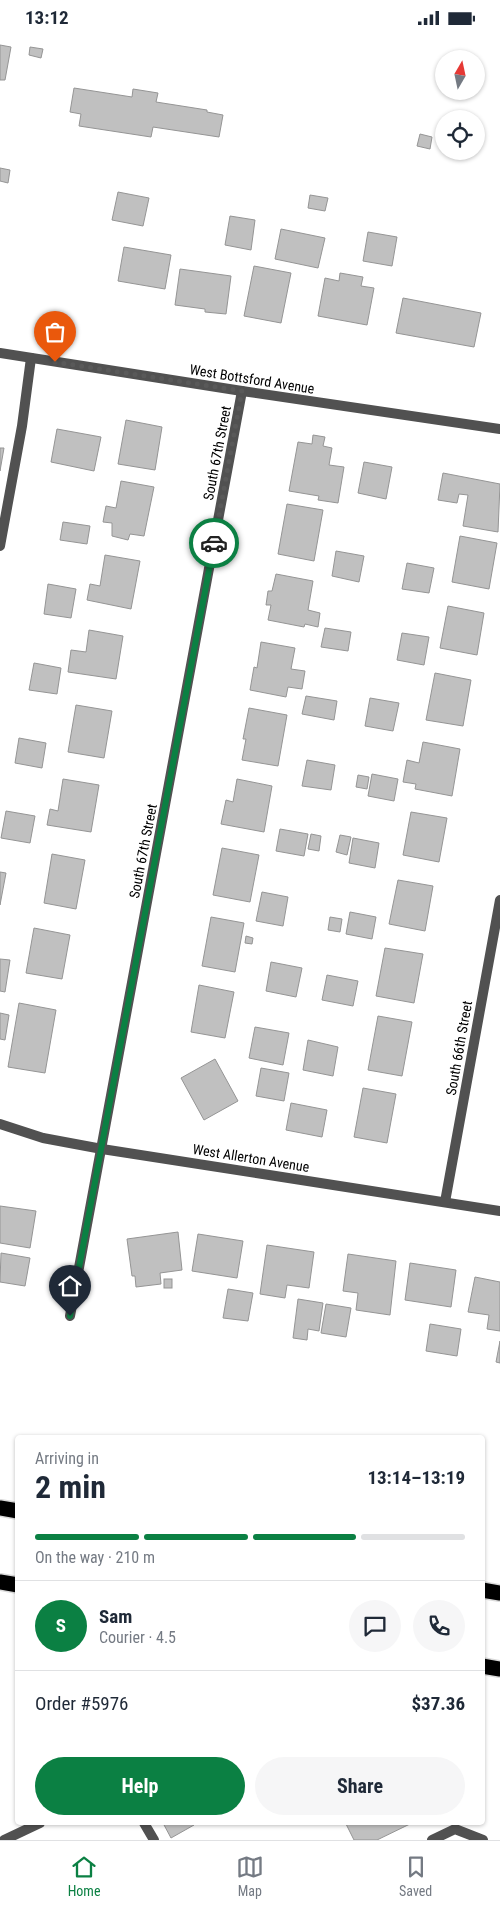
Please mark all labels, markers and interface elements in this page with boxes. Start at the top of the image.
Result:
text: 13:12 [25,6,69,29]
north arrow [435,50,485,100]
map controls [435,50,485,160]
button: locate [435,110,485,160]
pin [34,311,76,362]
icon: bag [41,318,69,346]
street label: West Bottsford Avenue [188,361,316,397]
street label: South 67th Street [200,404,234,502]
courier [189,518,239,568]
icon: car [200,529,228,557]
street label: South 67th Street [126,802,160,900]
street label: South 66th Street [443,999,475,1097]
street label: West Allerton Avenue [192,1141,311,1175]
pin [49,1265,91,1316]
icon: home [56,1272,84,1300]
text: Arriving in [35,1449,99,1468]
text: 13:14–13:19 [367,1466,465,1489]
text: 2 min [35,1468,106,1506]
text: On the way · 210 m [35,1548,155,1567]
button: chat [349,1600,401,1652]
button: phone [413,1600,465,1652]
text: Sam [99,1605,132,1628]
text: S [56,1614,66,1637]
text: Courier · 4.5 [99,1628,176,1647]
text: Order #5976 [35,1692,128,1715]
text: $37.36 [411,1692,465,1715]
button: Help [35,1757,245,1815]
button: Share [255,1757,465,1815]
tab: Home [68,1853,100,1899]
tab: Map [236,1853,264,1899]
tab: Saved [399,1853,432,1899]

